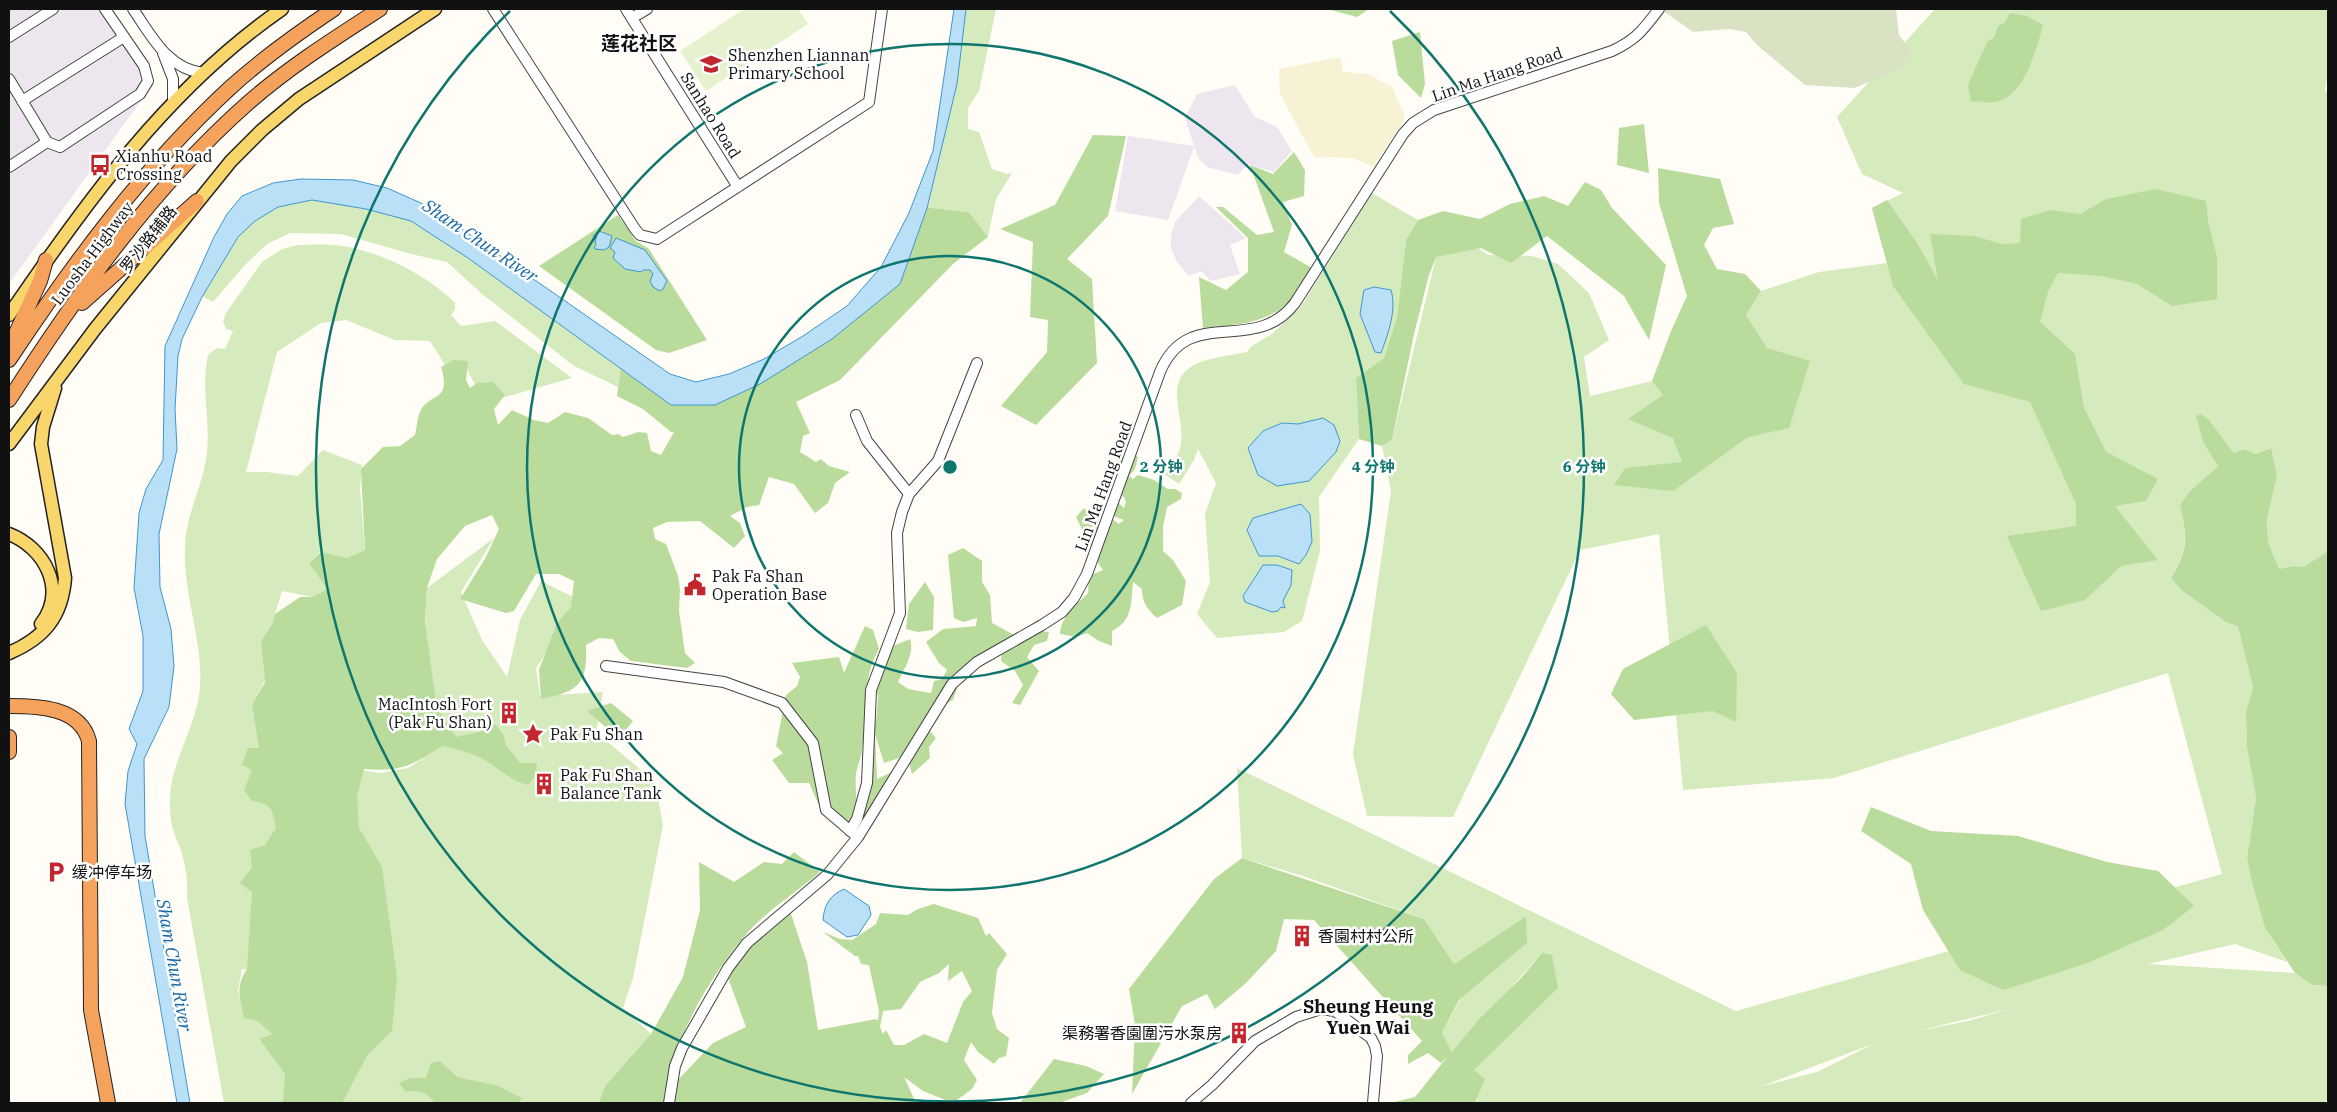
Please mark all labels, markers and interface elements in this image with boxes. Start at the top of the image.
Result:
district label: 莲花社区 [601,31,677,55]
street label: Lin Ma Hang Road [1429,42,1565,106]
place label: Shenzhen Liannan Primary School [728,45,870,83]
school or university icon: Shenzhen Liannan Primary School [698,51,724,77]
street label: Sanhao Road [677,68,746,162]
place label: Xianhu Road Crossing [116,146,213,184]
bus stop icon: Xianhu Road Crossing [87,152,113,178]
water label: Sham Chun River [417,193,543,288]
street label: Luosha Highway [47,197,138,309]
street label: 罗沙路辅路 [115,201,181,277]
street label: Lin Ma Hang Road [1070,418,1136,554]
text: 2 分钟 [1140,457,1182,476]
text: 4 分钟 [1352,457,1394,476]
text: 6 分钟 [1563,457,1605,476]
centre of rings [941,458,959,476]
place label: Pak Fa Shan Operation Base [712,566,827,604]
public building icon: Pak Fa Shan Operation Base [682,572,708,598]
place label: MacIntosh Fort (Pak Fu Shan) [378,694,492,732]
building icon: MacIntosh Fort (Pak Fu Shan) [496,700,522,726]
place icon: Pak Fu Shan [520,721,546,747]
place label: Pak Fu Shan [550,724,643,744]
place label: Pak Fu Shan Balance Tank [560,765,662,803]
building icon: Pak Fu Shan Balance Tank [531,771,557,797]
parking icon: 缓冲停车场 [43,859,69,885]
place label: 缓冲停车场 [72,862,152,882]
water label: Sham Chun River [151,896,198,1034]
building icon: 香園村村公所 [1289,923,1315,949]
place label: 香園村村公所 [1318,926,1414,946]
district label: Sheung Heung Yuen Wai [1303,995,1434,1039]
building icon: 渠務署香園圍污水泵房 [1226,1020,1252,1046]
place label: 渠務署香園圍污水泵房 [1062,1023,1222,1043]

